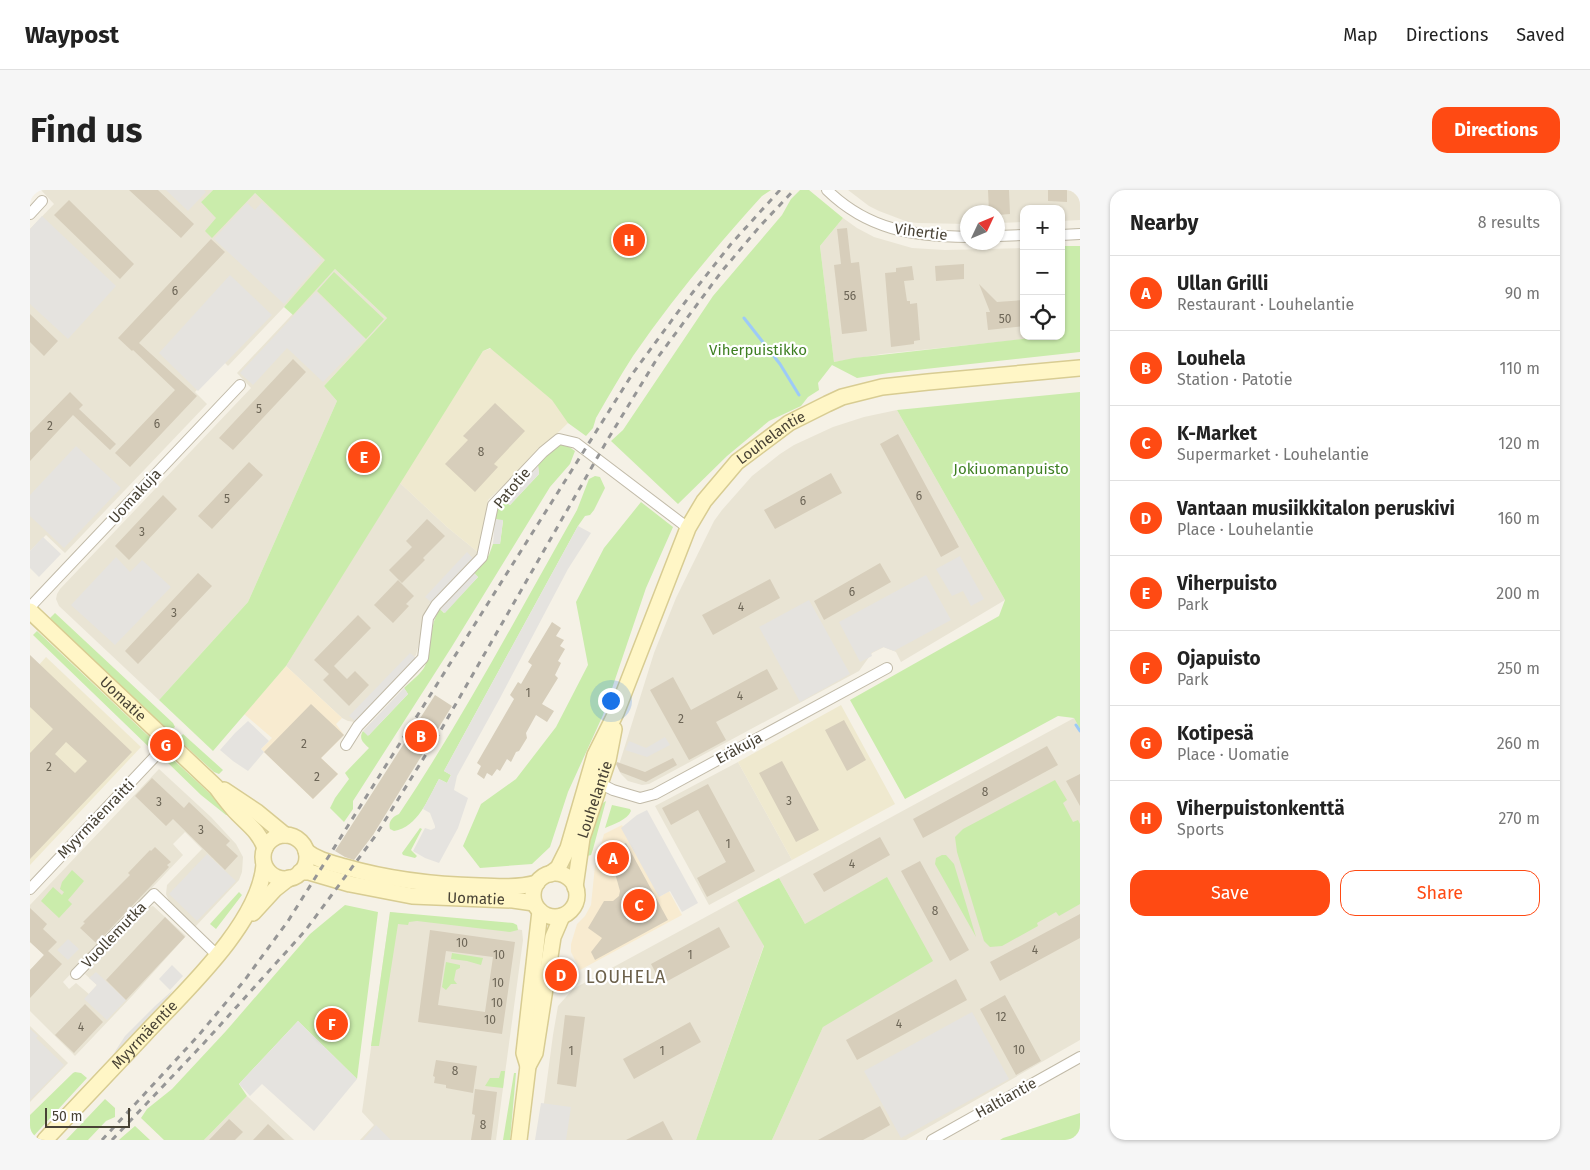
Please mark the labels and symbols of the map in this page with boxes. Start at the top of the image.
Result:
north arrow [960,205,1005,250]
street label: Vihertie [894,220,948,244]
pin: H [613,221,645,259]
house number: 6 [172,284,178,298]
house number: 56 [844,289,856,303]
house number: 50 [999,312,1012,326]
park label: Viherpuistikko [709,341,807,359]
house number: 5 [256,402,262,416]
street label: Louhelantie [733,407,808,468]
house number: 6 [154,417,160,431]
house number: 2 [47,419,53,433]
pin: E [348,438,380,476]
house number: 8 [478,445,485,459]
park label: Jokiuomanpuisto [953,460,1069,478]
street label: Patotie [490,464,534,512]
street label: Uomakuja [105,465,165,527]
house number: 6 [916,489,922,503]
house number: 5 [224,492,230,506]
house number: 6 [800,494,806,508]
house number: 3 [139,525,145,539]
house number: 6 [849,585,855,599]
house number: 4 [738,600,745,614]
house number: 3 [171,606,177,620]
street label: Uomatie [96,673,150,725]
house number: 1 [525,686,531,700]
your location [598,688,624,714]
house number: 4 [737,689,744,703]
house number: 2 [678,712,684,726]
pin: B [405,717,437,755]
pin: G [150,726,182,764]
street label: Eräkuja [713,728,765,768]
house number: 2 [301,737,307,751]
street label: Louhelantie [574,758,616,841]
house number: 2 [46,760,52,774]
house number: 2 [314,770,320,784]
street label: Myyrmäenraitti [54,776,138,862]
house number: 8 [982,785,989,799]
house number: 3 [786,794,792,808]
house number: 3 [156,795,162,809]
house number: 3 [198,823,204,837]
house number: 1 [725,837,731,851]
pin: A [597,839,629,877]
house number: 4 [849,857,856,871]
pin: C [623,886,655,924]
street label: Uomatie [447,888,505,909]
street label: Vuollemutka [78,898,150,972]
house number: 8 [932,904,939,918]
house number: 10 [456,936,468,950]
house number: 4 [1032,943,1039,957]
house number: 10 [493,948,505,962]
house number: 1 [687,948,693,962]
pin: D [545,956,577,994]
district label: LOUHELA [586,966,666,988]
house number: 10 [492,976,504,990]
house number: 10 [491,996,503,1010]
street label: Myyrmäentie [108,997,181,1073]
pin: F [316,1005,348,1043]
house number: 12 [995,1010,1007,1024]
house number: 10 [484,1013,496,1027]
house number: 4 [896,1017,903,1031]
house number: 4 [78,1020,85,1034]
house number: 10 [1013,1043,1025,1057]
house number: 1 [568,1044,574,1058]
house number: 1 [659,1044,665,1058]
house number: 8 [452,1064,459,1078]
street label: Haltiantie [972,1074,1040,1122]
scale bar [45,1105,130,1128]
house number: 8 [480,1118,487,1132]

